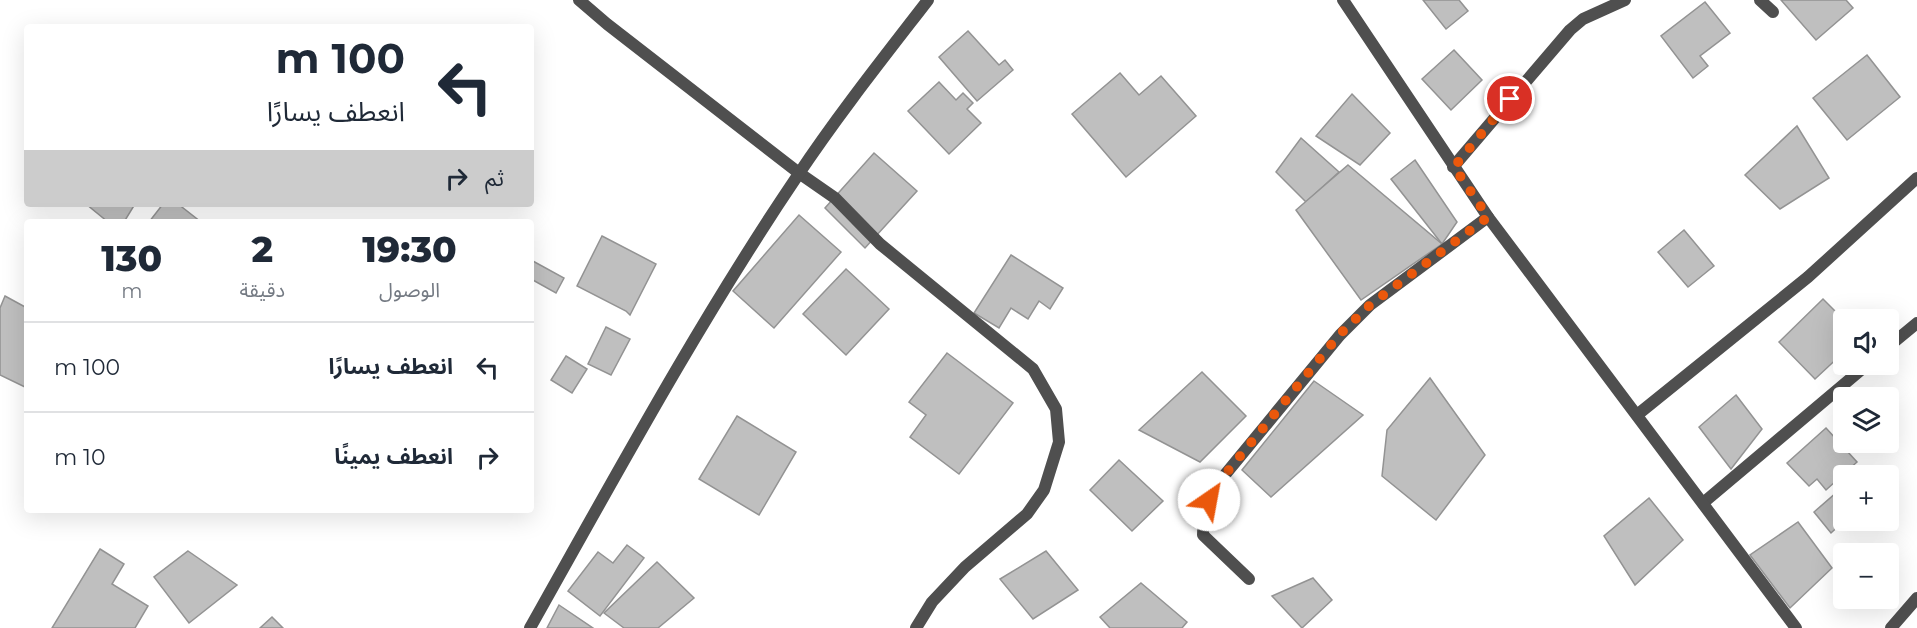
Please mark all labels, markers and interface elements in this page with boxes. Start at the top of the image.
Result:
text: 100 m [276,32,405,84]
icon: left [426,48,504,126]
pin [1484,73,1535,124]
icon: arrive [1493,82,1526,115]
text: انعطف يسارًا [267,95,405,128]
icon: right [440,162,473,195]
text: ثم [485,165,504,192]
text: 2 [251,227,273,271]
text: 19:30 [362,227,457,271]
text: 130 [101,236,162,280]
text: دقيقة [239,278,285,302]
text: الوصول [379,278,440,302]
text: m [121,279,142,303]
map controls [1833,309,1899,609]
button: sound [1833,309,1899,375]
icon: left [471,351,504,384]
text: انعطف يسارًا [329,353,453,380]
text: 100 m [54,354,120,381]
button: layers [1833,387,1899,453]
icon: right [471,441,504,474]
text: انعطف يمينًا [334,443,453,470]
text: 10 m [54,444,106,471]
button: + [1833,465,1899,531]
position arrow [1177,468,1241,532]
button: − [1833,543,1899,609]

